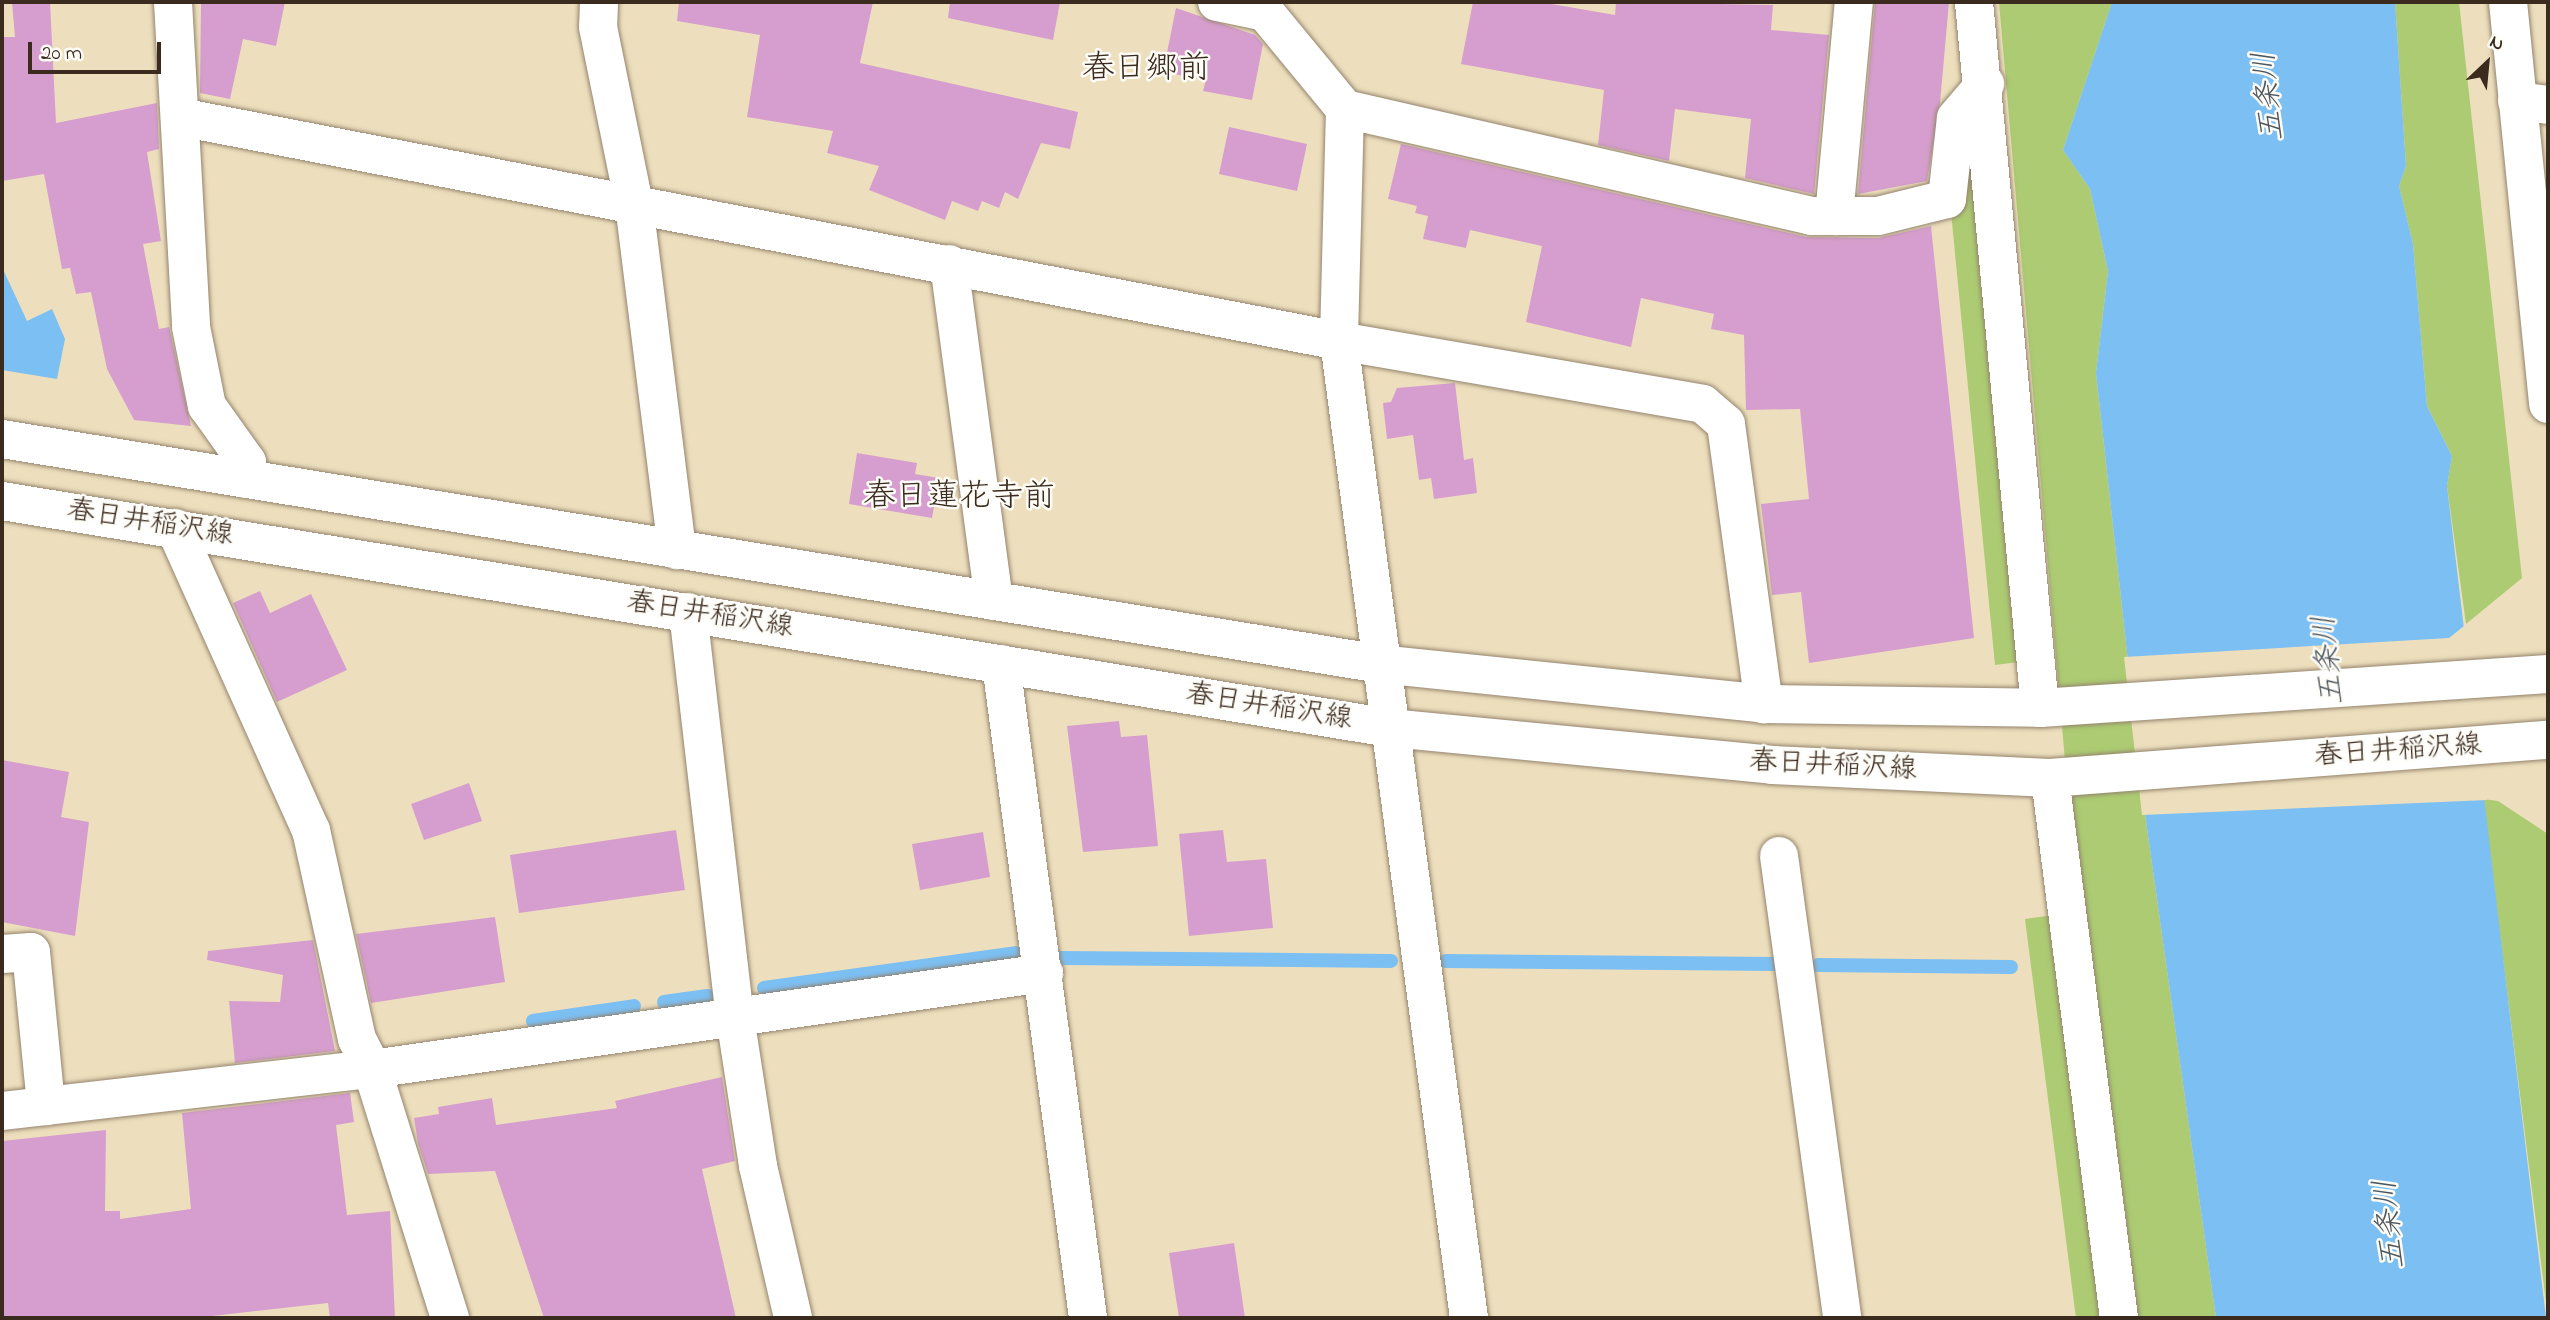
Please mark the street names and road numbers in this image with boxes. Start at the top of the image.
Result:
street label: 春日井稲沢線 [64,494,236,554]
street label: 春日井稲沢線 [624,586,796,646]
street label: 春日井稲沢線 [1183,678,1355,738]
street label: 春日井稲沢線 [2313,729,2483,775]
street label: 春日井稲沢線 [1748,746,1918,788]

